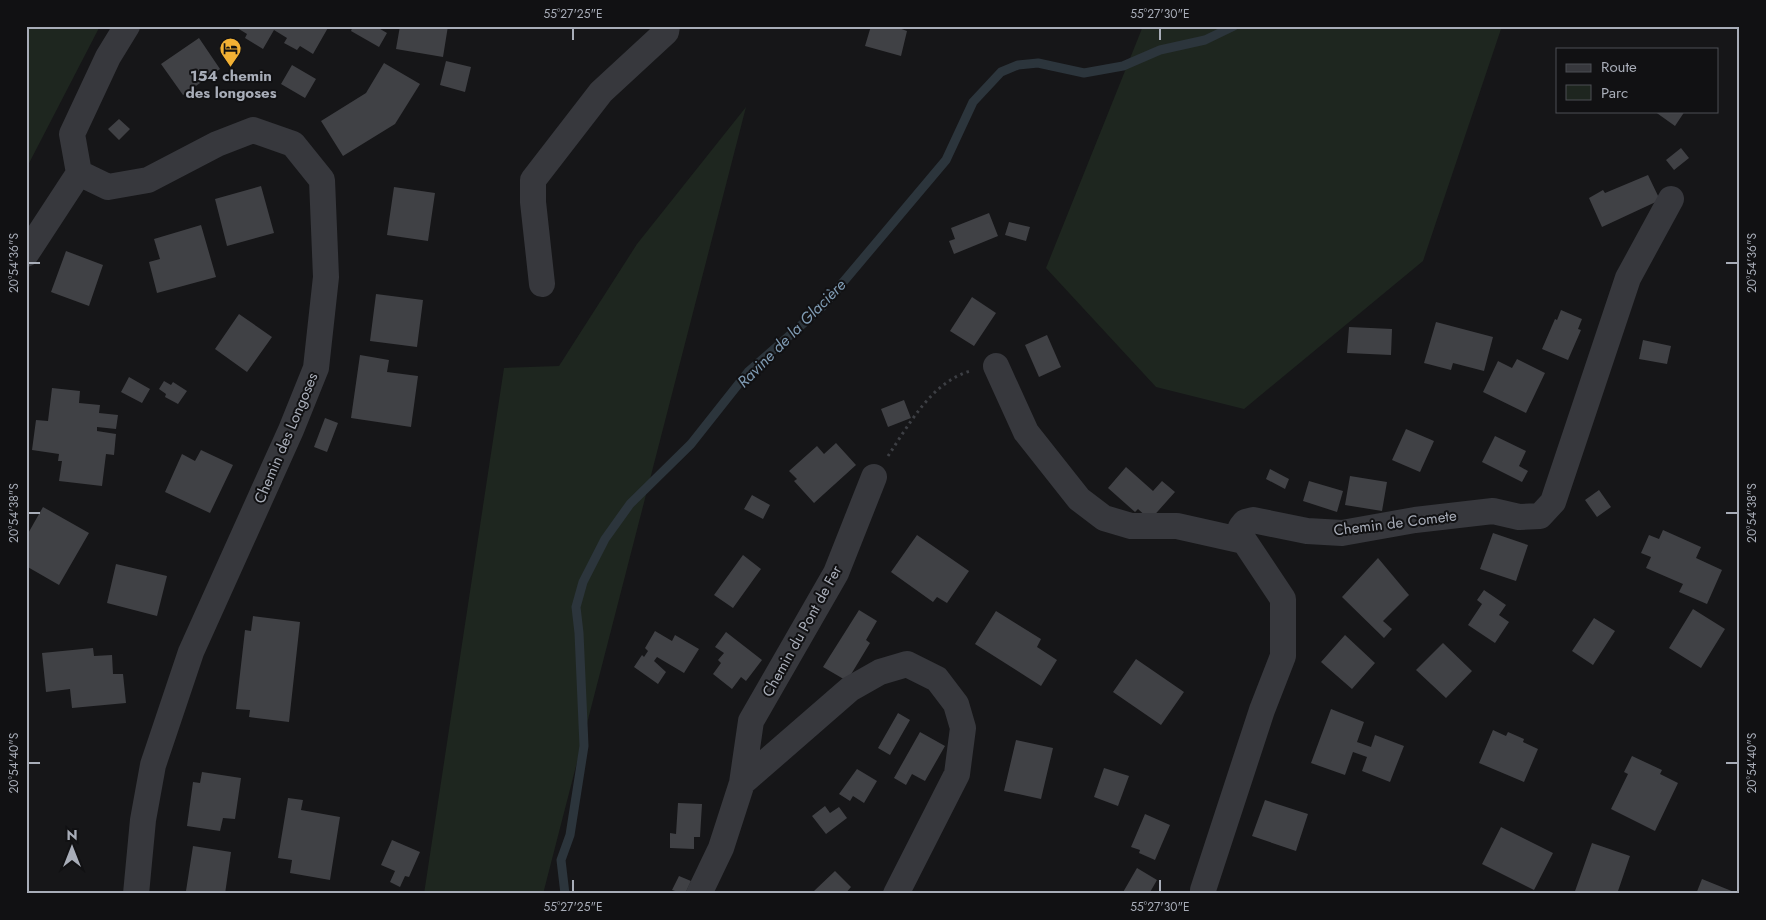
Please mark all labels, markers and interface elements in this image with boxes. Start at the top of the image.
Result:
text: 55°27'25"E [543,5,603,23]
text: 55°27'30"E [1130,5,1190,23]
hotel icon: 154 chemin des longoses [219,36,243,67]
legend [1556,48,1718,112]
text: Route [1601,56,1637,78]
place label: 154 chemin des longoses [186,65,277,104]
text: Parc [1601,82,1628,104]
text: 20°54'36"S [5,232,23,293]
text: 20°54'36"S [1743,232,1761,293]
water label: Ravine de la Glacière [732,274,851,393]
street label: Chemin des Longoses [249,369,323,507]
text: 20°54'38"S [5,483,23,543]
text: 20°54'38"S [1743,483,1761,543]
street label: Chemin de Comete [1332,505,1458,541]
street label: Chemin du Pont de Fer [757,560,848,701]
text: 20°54'40"S [5,732,23,793]
text: 20°54'40"S [1743,732,1761,793]
north arrow [48,822,98,872]
text: N [66,825,78,845]
text: 55°27'25"E [543,898,603,916]
text: 55°27'30"E [1130,898,1190,916]

